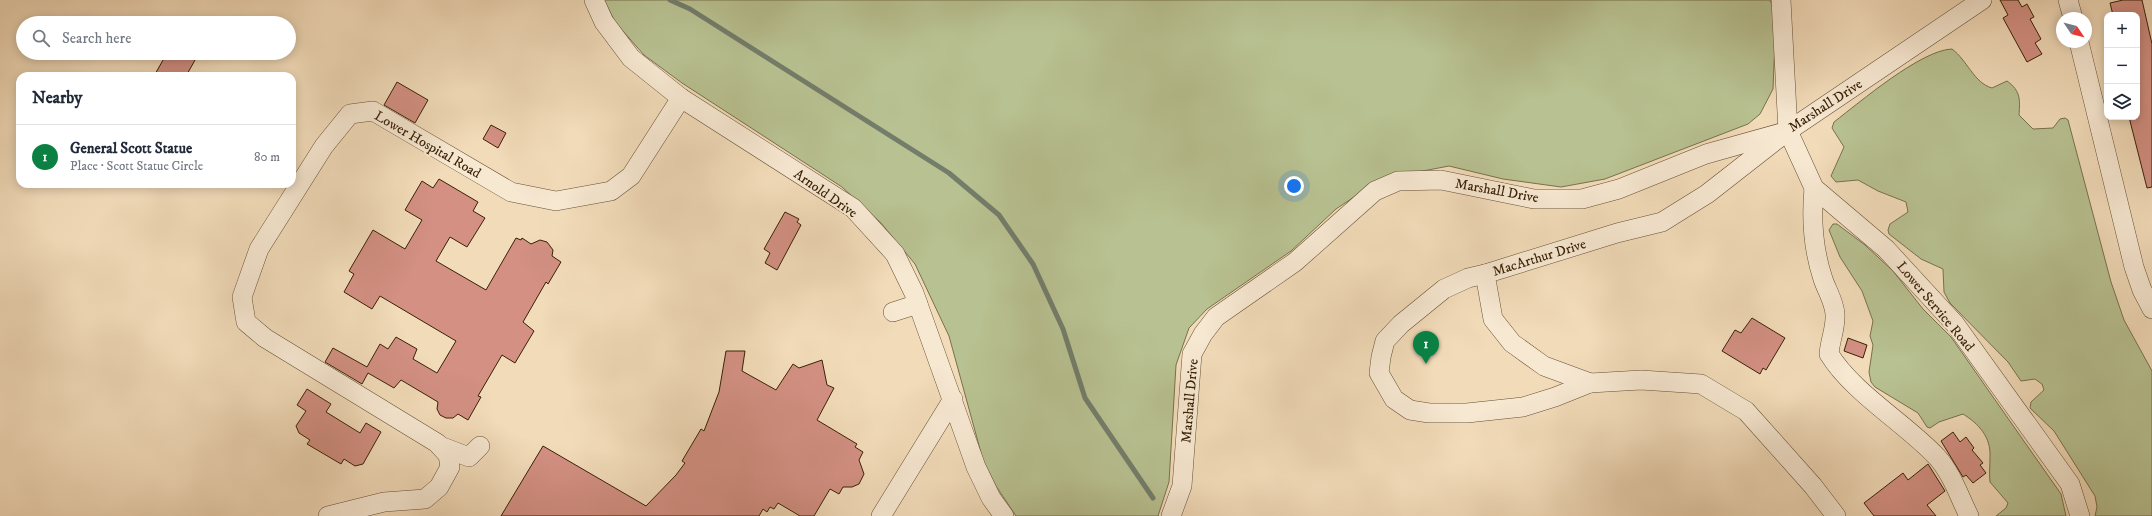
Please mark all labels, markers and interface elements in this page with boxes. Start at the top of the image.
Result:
north arrow [2056,12,2092,48]
map controls [2104,12,2140,120]
button: + [2104,12,2140,48]
search box [16,16,296,60]
icon: search [30,27,52,49]
text: Search here [62,29,131,48]
button: − [2104,48,2140,84]
street label: Marshall Drive [1785,75,1866,136]
button: layers [2104,84,2140,120]
text: Nearby [32,87,82,109]
street label: Lower Hospital Road [371,107,484,183]
text: General Scott Statue [70,139,192,158]
text: 1 [43,149,47,165]
text: 80 m [254,149,280,165]
text: Place · Scott Statue Circle [70,158,203,174]
street label: Arnold Drive [790,165,861,222]
street label: Marshall Drive [1454,175,1540,207]
your location [1284,176,1304,196]
street label: MacArthur Drive [1490,235,1588,281]
street label: Lower Service Road [1892,258,1978,355]
pin: 1 [1413,331,1439,364]
street label: Marshall Drive [1177,358,1203,444]

